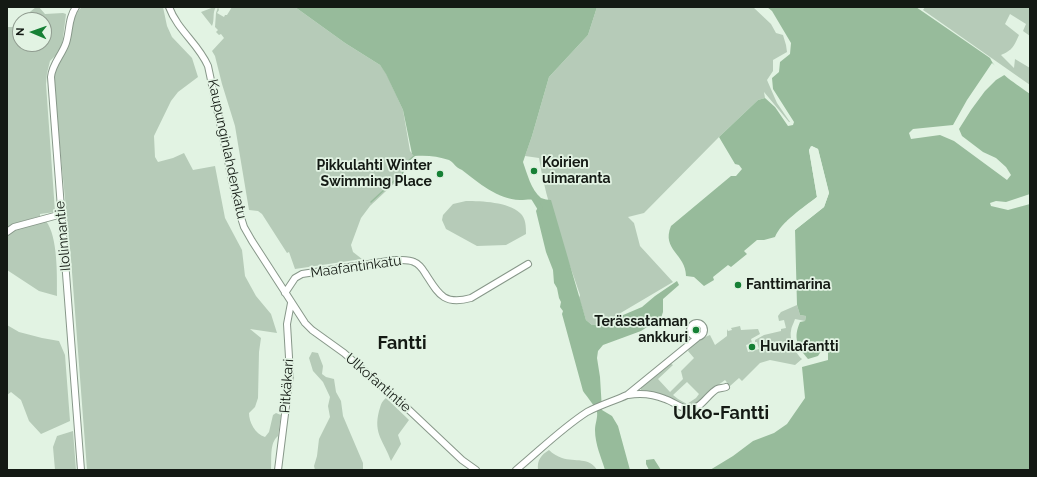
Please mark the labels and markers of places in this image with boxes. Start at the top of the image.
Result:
place label: Koirien uimaranta [542,155,611,188]
place label: Pikkulahti Winter Swimming Place [316,158,432,190]
marker: Koirien uimaranta [529,166,539,176]
marker: Pikkulahti Winter Swimming Place [435,169,445,179]
place label: Fanttimarina [746,277,831,293]
marker: Fanttimarina [733,280,743,290]
place label: Terässataman ankkuri [594,314,688,346]
marker: Terässataman ankkuri [691,325,701,335]
place label: Huvilafantti [760,339,839,355]
marker: Huvilafantti [747,342,757,352]

